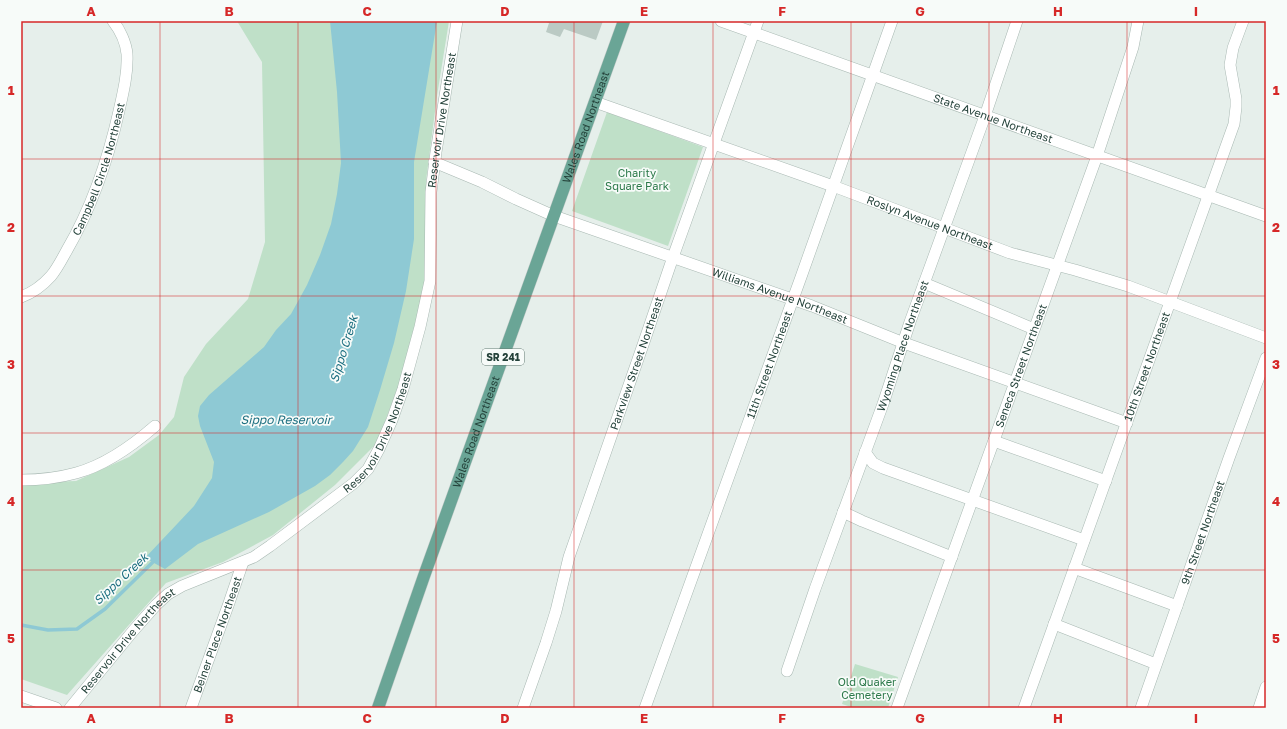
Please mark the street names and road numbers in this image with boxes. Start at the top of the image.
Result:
street label: Reservoir Drive Northeast [425,51,458,188]
street label: Wales Road Northeast [559,69,611,185]
street label: State Avenue Northeast [932,91,1055,145]
street label: Campbell Circle Northeast [69,101,127,237]
street label: Roslyn Avenue Northeast [865,192,995,252]
street label: Williams Avenue Northeast [710,265,850,326]
street label: Wyoming Place Northeast [874,278,931,413]
street label: Parkview Street Northeast [607,295,665,431]
street label: Seneca Street Northeast [992,302,1049,429]
street label: 11th Street Northeast [743,309,794,420]
street label: 10th Street Northeast [1121,310,1172,423]
road number: SR 241 [482,349,524,365]
street label: Reservoir Drive Northeast [340,370,413,495]
street label: Wales Road Northeast [449,374,502,489]
street label: 9th Street Northeast [1178,479,1227,586]
street label: Beiner Place Northeast [190,575,244,694]
street label: Reservoir Drive Northeast [78,584,177,696]

